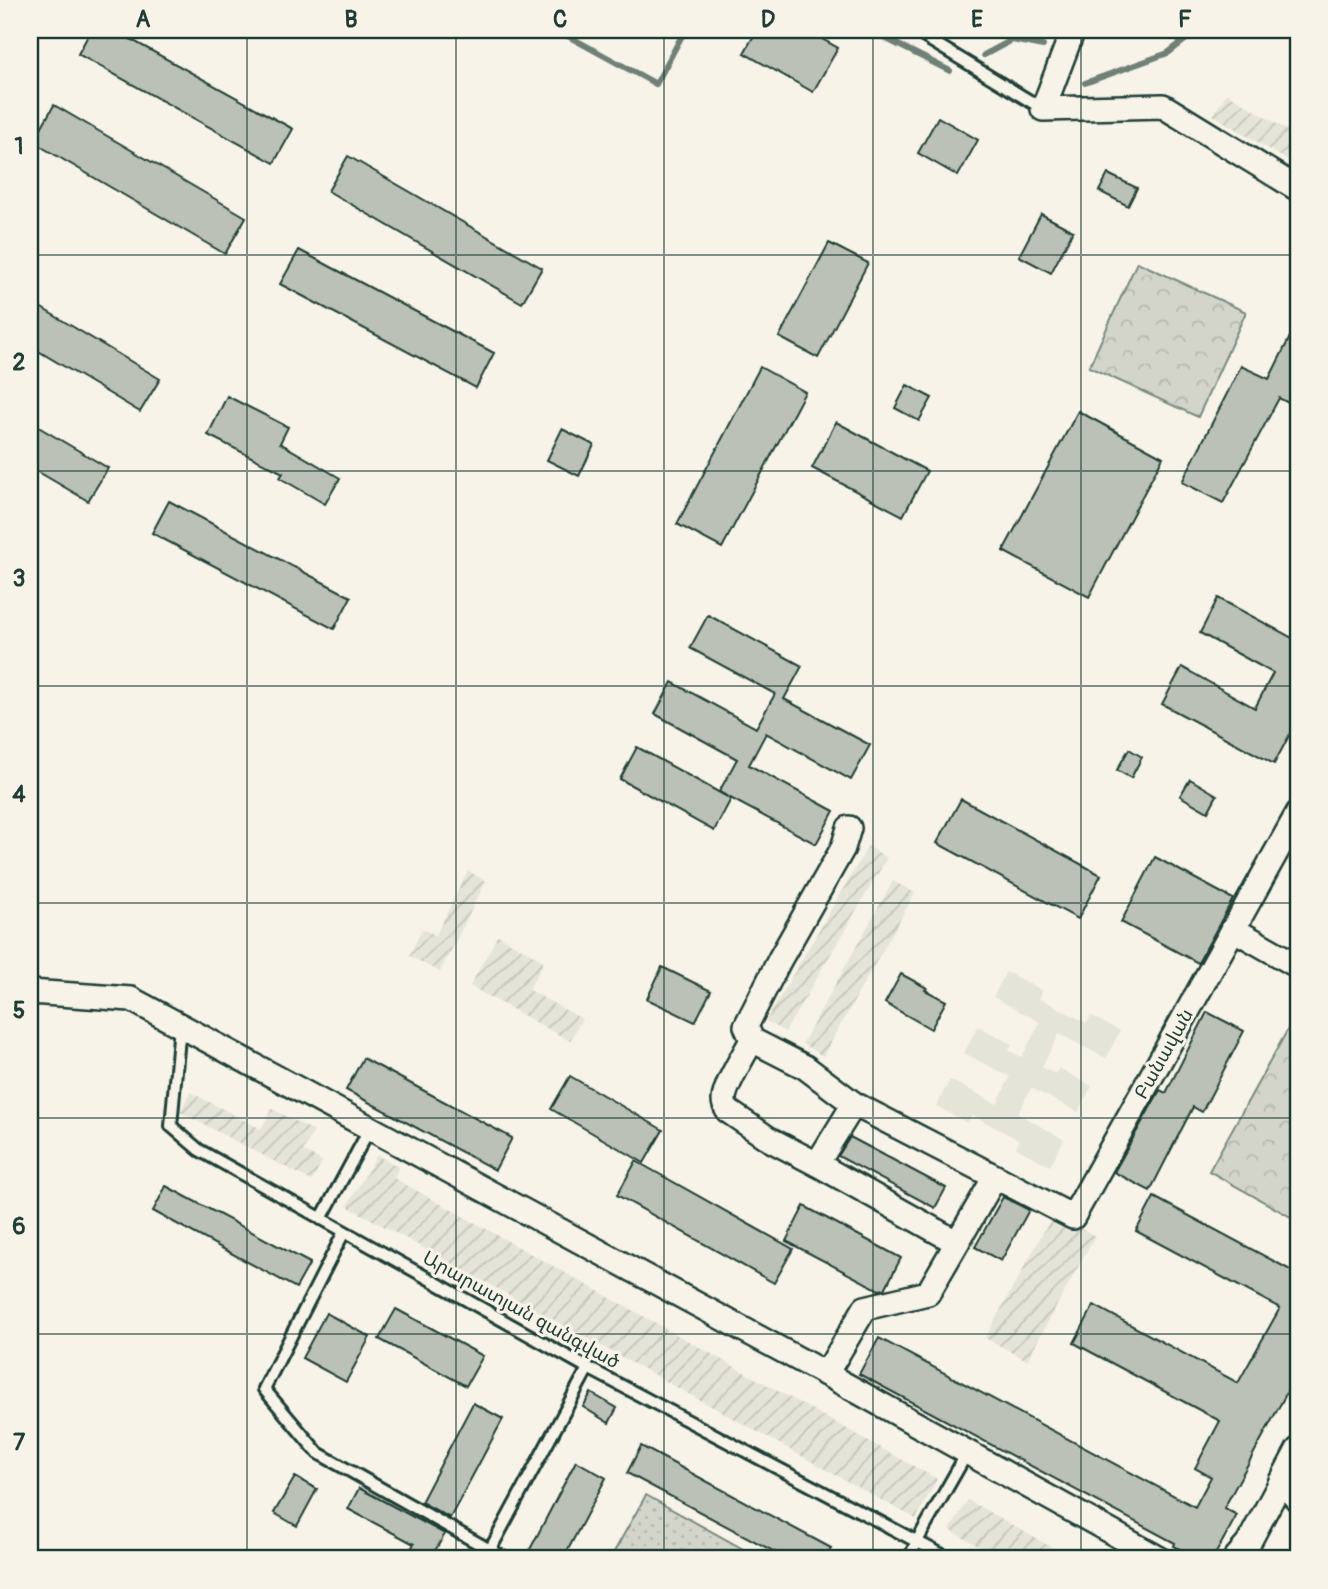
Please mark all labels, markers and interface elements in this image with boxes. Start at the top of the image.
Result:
text: A [136,5,151,34]
text: B [344,5,358,34]
text: C [553,5,567,34]
text: D [761,5,775,34]
text: E [971,5,983,34]
text: F [1178,5,1192,34]
text: 1 [15,132,24,161]
text: 2 [13,348,26,377]
text: 3 [13,564,25,593]
text: 4 [12,780,26,809]
text: 5 [13,996,25,1025]
street label: Բանավան [1129,1005,1199,1103]
text: 6 [12,1212,26,1241]
street label: Արարատյան զանգված [418,1246,624,1374]
text: 7 [13,1428,26,1457]

